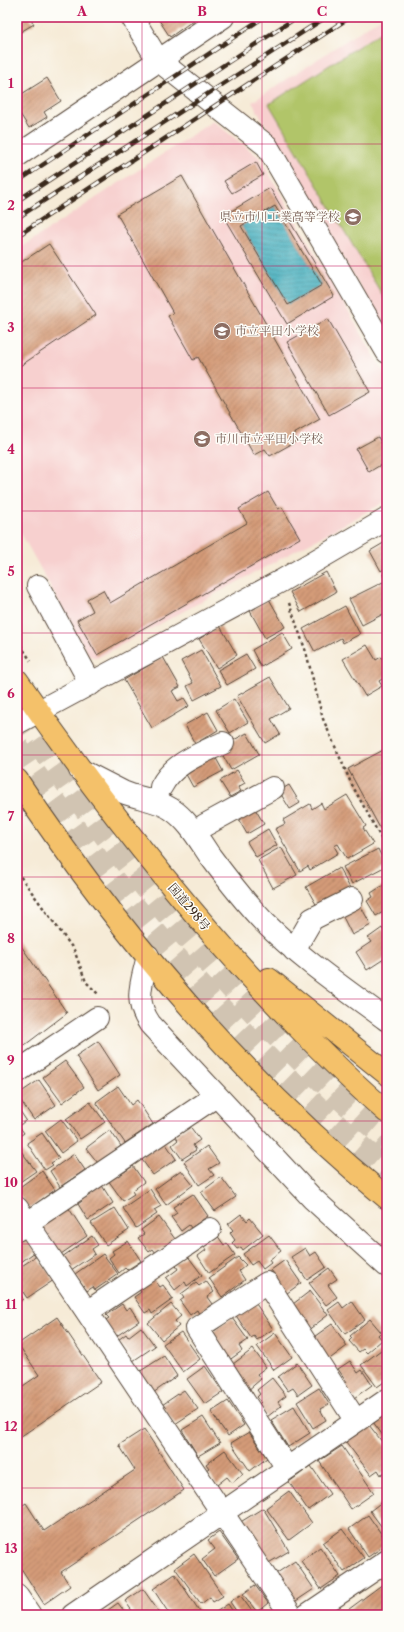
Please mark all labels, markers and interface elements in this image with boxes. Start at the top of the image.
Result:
text: A [76,3,88,19]
text: B [197,3,207,19]
text: C [317,3,327,19]
text: 1 [8,75,14,91]
text: 2 [7,197,15,213]
school or university icon: 県立市川工業高等学校 [343,207,363,227]
place label: 県立市川工業高等学校 [220,209,340,224]
text: 3 [7,319,15,335]
school or university icon: 市立平田小学校 [212,321,232,341]
place label: 市立平田小学校 [235,323,319,338]
school or university icon: 市川市立平田小学校 [192,429,212,449]
place label: 市川市立平田小学校 [215,431,323,446]
text: 4 [7,441,15,457]
text: 5 [7,563,15,579]
text: 6 [7,685,15,701]
text: 7 [8,808,15,824]
street label: 国道298号 [165,880,213,933]
text: 8 [7,930,15,946]
text: 9 [7,1052,15,1068]
text: 10 [4,1174,18,1190]
text: 11 [5,1296,17,1312]
text: 12 [4,1418,18,1434]
text: 13 [4,1540,18,1556]

